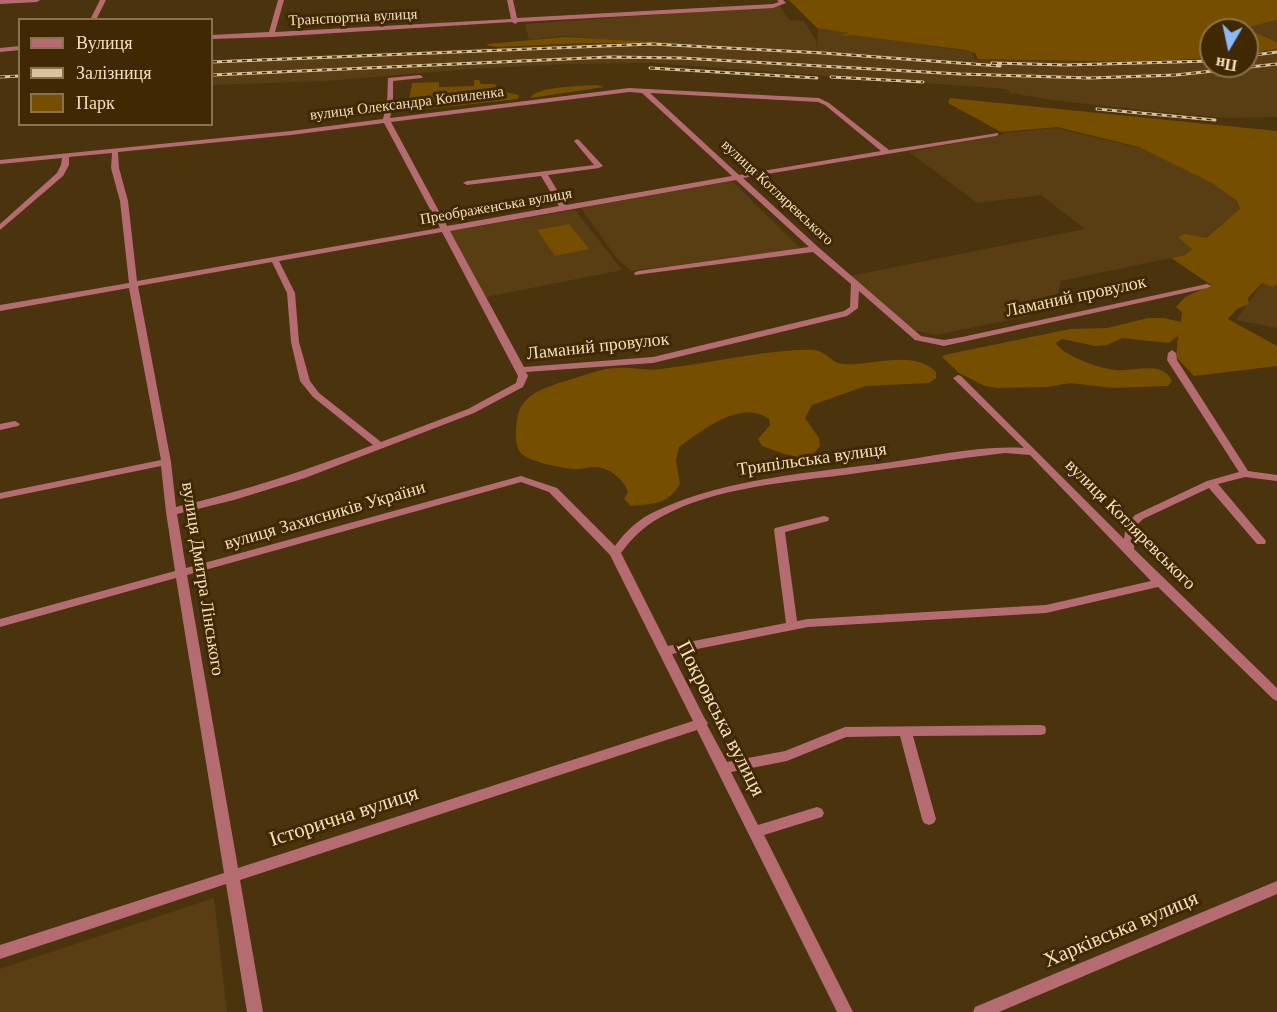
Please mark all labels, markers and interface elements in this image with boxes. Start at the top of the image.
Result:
street label: Транспортна вулиця [288,6,418,30]
legend [18,18,213,126]
north arrow [1199,18,1259,78]
text: Вулиця [76,33,133,53]
text: Пн [1214,54,1238,74]
text: Залізниця [76,63,151,83]
street label: вулиця Олександра Копиленка [309,83,505,125]
text: Парк [76,93,115,113]
street label: вулиця Котляревського [717,136,837,250]
street label: Преображенська вулиця [419,185,573,229]
street label: Ламаний провулок [1004,272,1148,322]
street label: Ламаний провулок [526,329,670,365]
street label: Трипільська вулиця [736,439,888,481]
street label: вулиця Котляревського [1060,455,1200,595]
street label: вулиця Захисників України [222,477,428,555]
street label: вулиця Дмитра Лінського [176,481,228,677]
street label: Покровська вулиця [670,637,770,801]
street label: Історична вулиця [266,781,422,853]
street label: Харківська вулиця [1040,886,1202,974]

